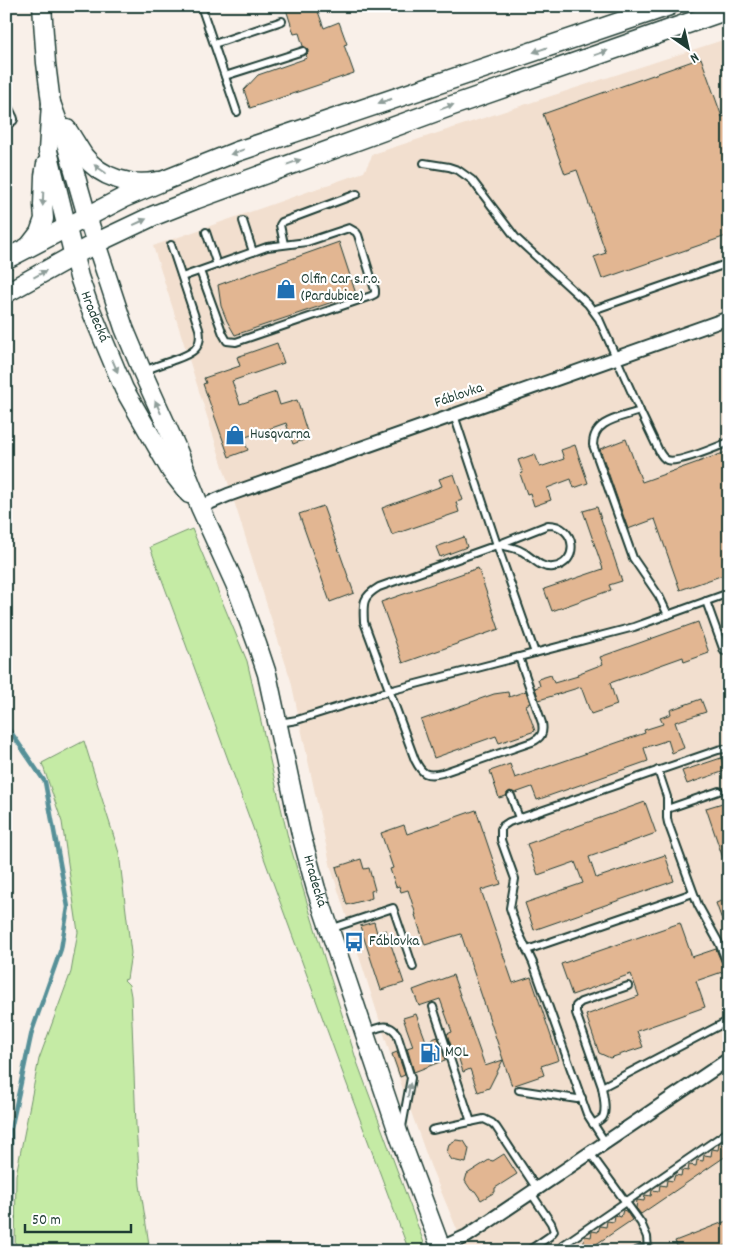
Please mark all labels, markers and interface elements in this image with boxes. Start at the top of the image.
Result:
north arrow [662,22,712,72]
one-way arrow [532,47,547,55]
text: N [686,47,703,67]
one-way arrow [593,49,608,57]
one-way arrow [378,98,393,106]
one-way arrow [440,103,455,111]
one-way arrow [229,148,244,156]
one-way arrow [287,158,302,165]
one-way arrow [93,164,107,174]
one-way arrow [39,192,47,208]
one-way arrow [133,218,147,226]
place label: Olfin Car s.r.o. (Pardubice) [301,269,380,308]
one-way arrow [32,270,47,278]
shop icon: Olfin Car s.r.o. (Pardubice) [275,278,297,300]
street label: Hradecká [74,288,115,346]
one-way arrow [111,359,119,373]
street label: Fáblovka [432,377,487,415]
one-way arrow [153,400,161,414]
shop icon: Husqvarna [224,424,246,446]
place label: Husqvarna [250,424,311,446]
street label: Hradecká [296,853,333,911]
bus stop icon: Fáblovka [343,931,365,953]
place label: Fáblovka [369,931,420,953]
fuel station icon: MOL [419,1042,441,1064]
place label: MOL [445,1042,469,1064]
one-way arrow [405,1082,413,1098]
scale bar [25,1202,131,1234]
text: 50 m [32,1210,61,1232]

